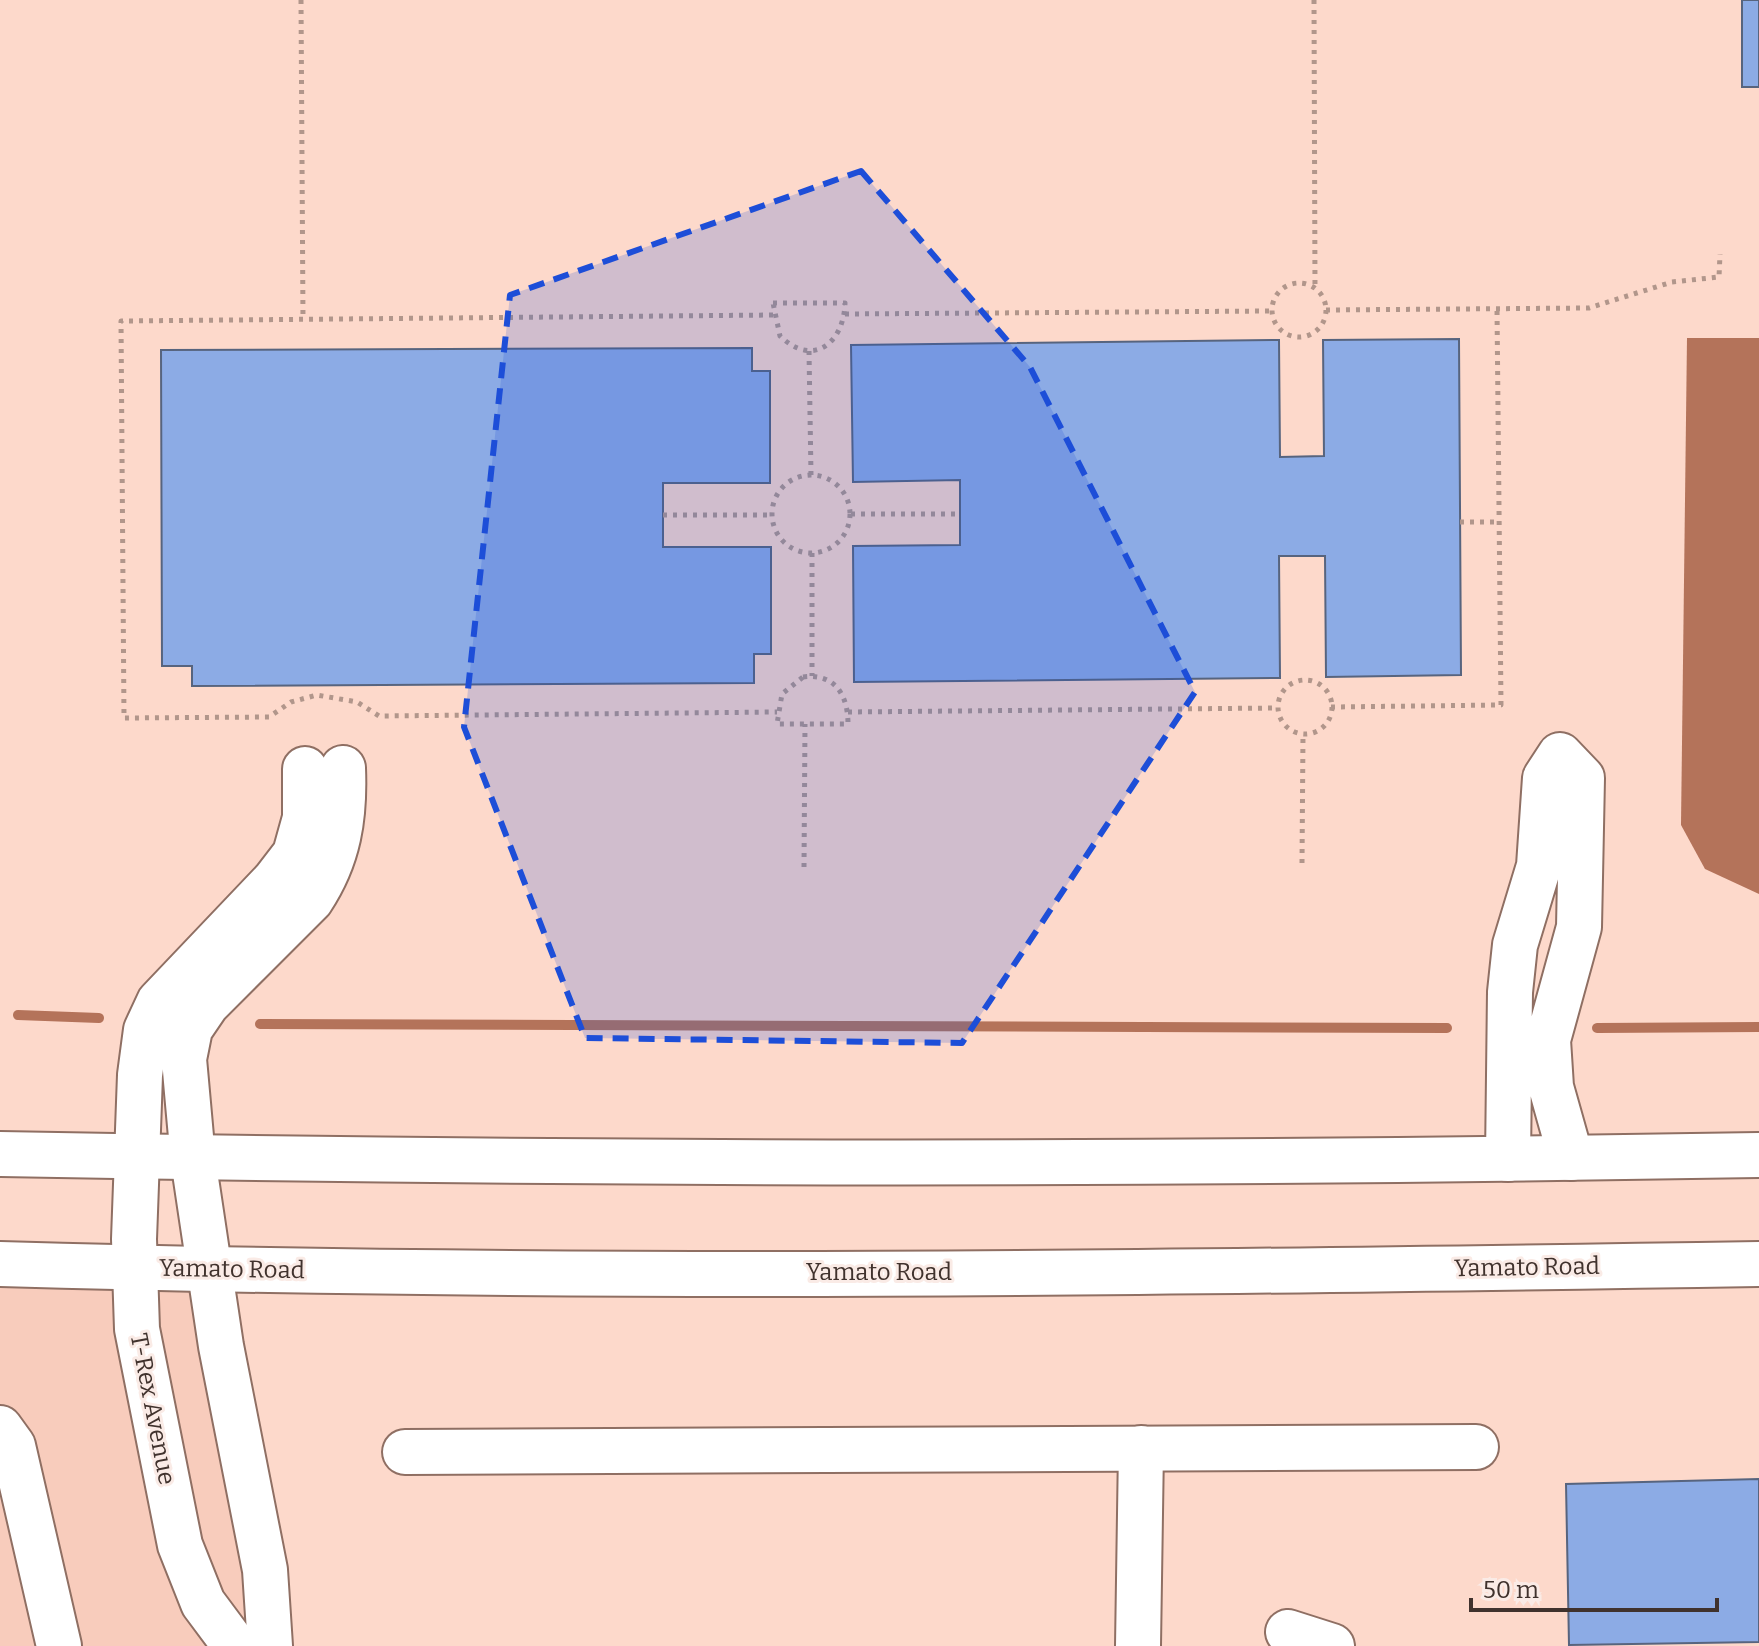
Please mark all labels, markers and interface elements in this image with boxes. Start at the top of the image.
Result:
street label: Yamato Road [1454,1252,1600,1282]
street label: Yamato Road [159,1254,305,1284]
street label: Yamato Road [806,1258,952,1286]
street label: T-Rex Avenue [125,1331,181,1487]
scale bar [1471,1562,1717,1612]
text: 50 m [1483,1576,1539,1604]

